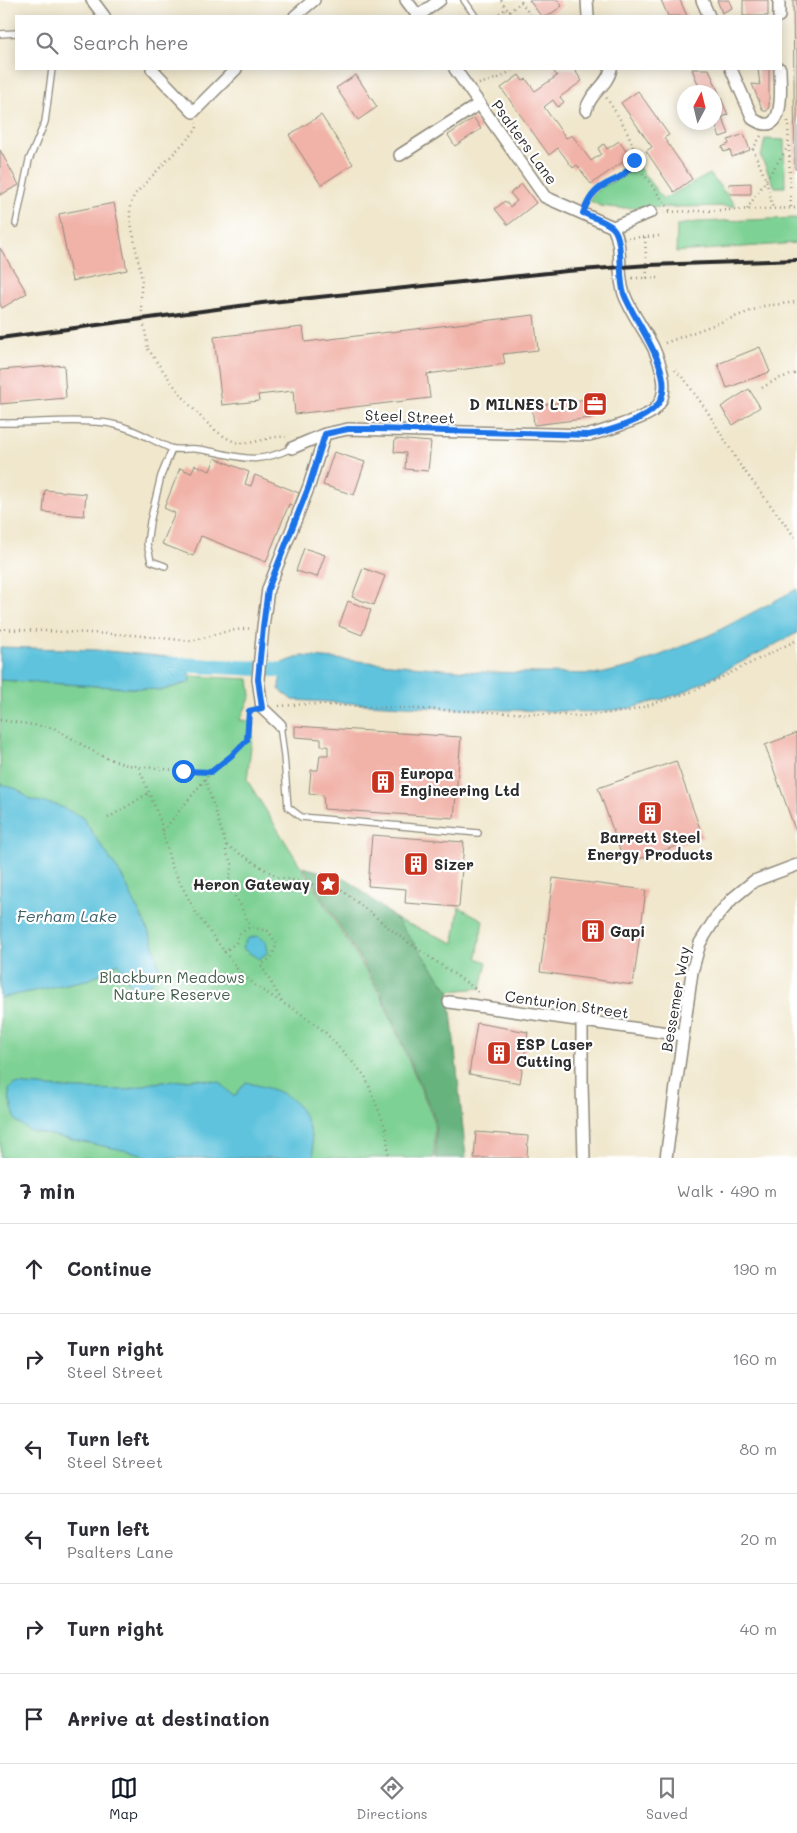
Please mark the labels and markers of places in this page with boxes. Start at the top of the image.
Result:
office icon: D MILNES LTD [582,391,608,417]
place label: D MILNES LTD [469,394,578,414]
place label: Europa Engineering Ltd [400,763,520,800]
building icon: Europa Engineering Ltd [370,769,396,795]
building icon: Barrett Steel Energy Products [637,800,663,826]
place label: Barrett Steel Energy Products [587,827,713,864]
building icon: Sizer [403,851,429,877]
place label: Sizer [434,854,474,874]
place icon: Heron Gateway [315,871,341,897]
place label: Heron Gateway [193,874,310,894]
building icon: Gapi [580,918,606,944]
place label: Gapi [610,921,645,941]
place label: ESP Laser Cutting [516,1034,593,1071]
building icon: ESP Laser Cutting [486,1040,512,1066]

